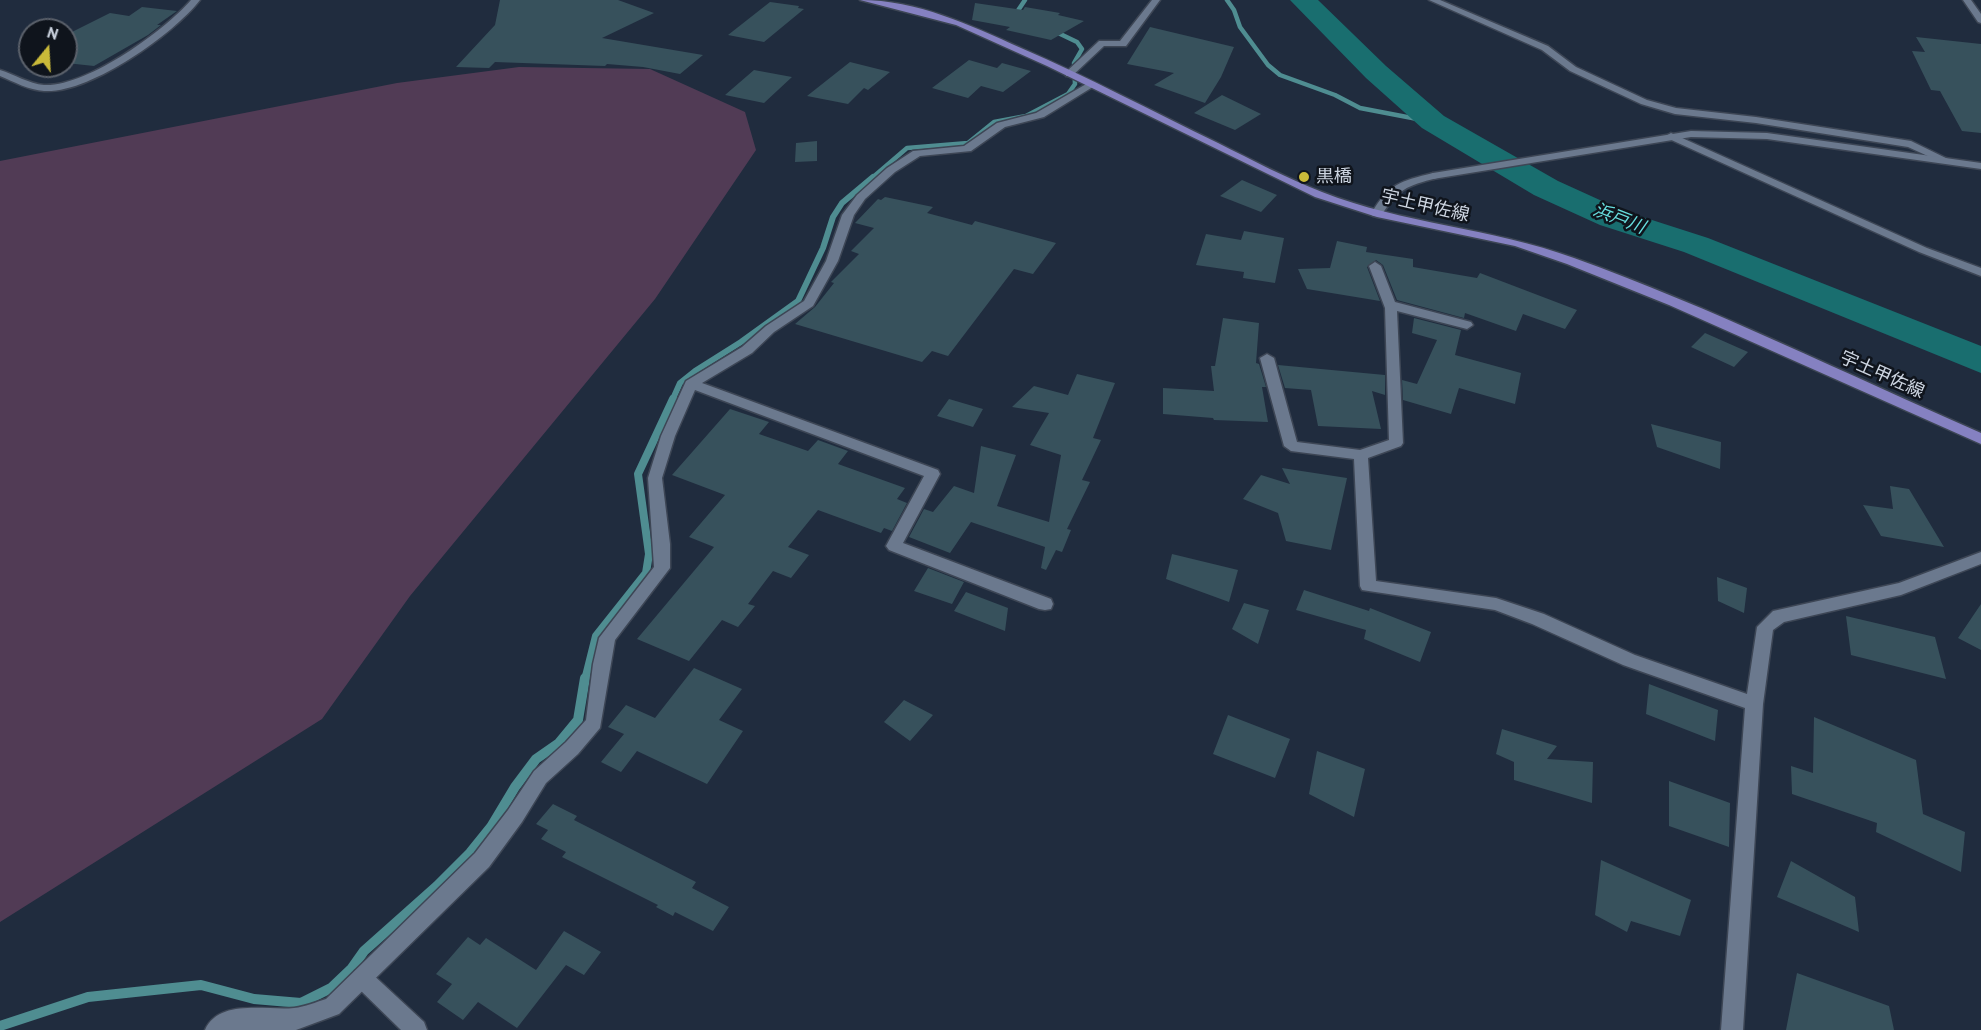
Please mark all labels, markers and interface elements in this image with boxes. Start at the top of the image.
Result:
north arrow [18,18,78,78]
text: N [45,22,61,44]
place label: 黒橋 [1316,166,1352,188]
marker: 黒橋 [1297,170,1311,184]
street label: 宇土甲佐線 [1379,185,1471,227]
water label: 浜戸川 [1590,199,1648,239]
street label: 宇土甲佐線 [1836,347,1928,403]

